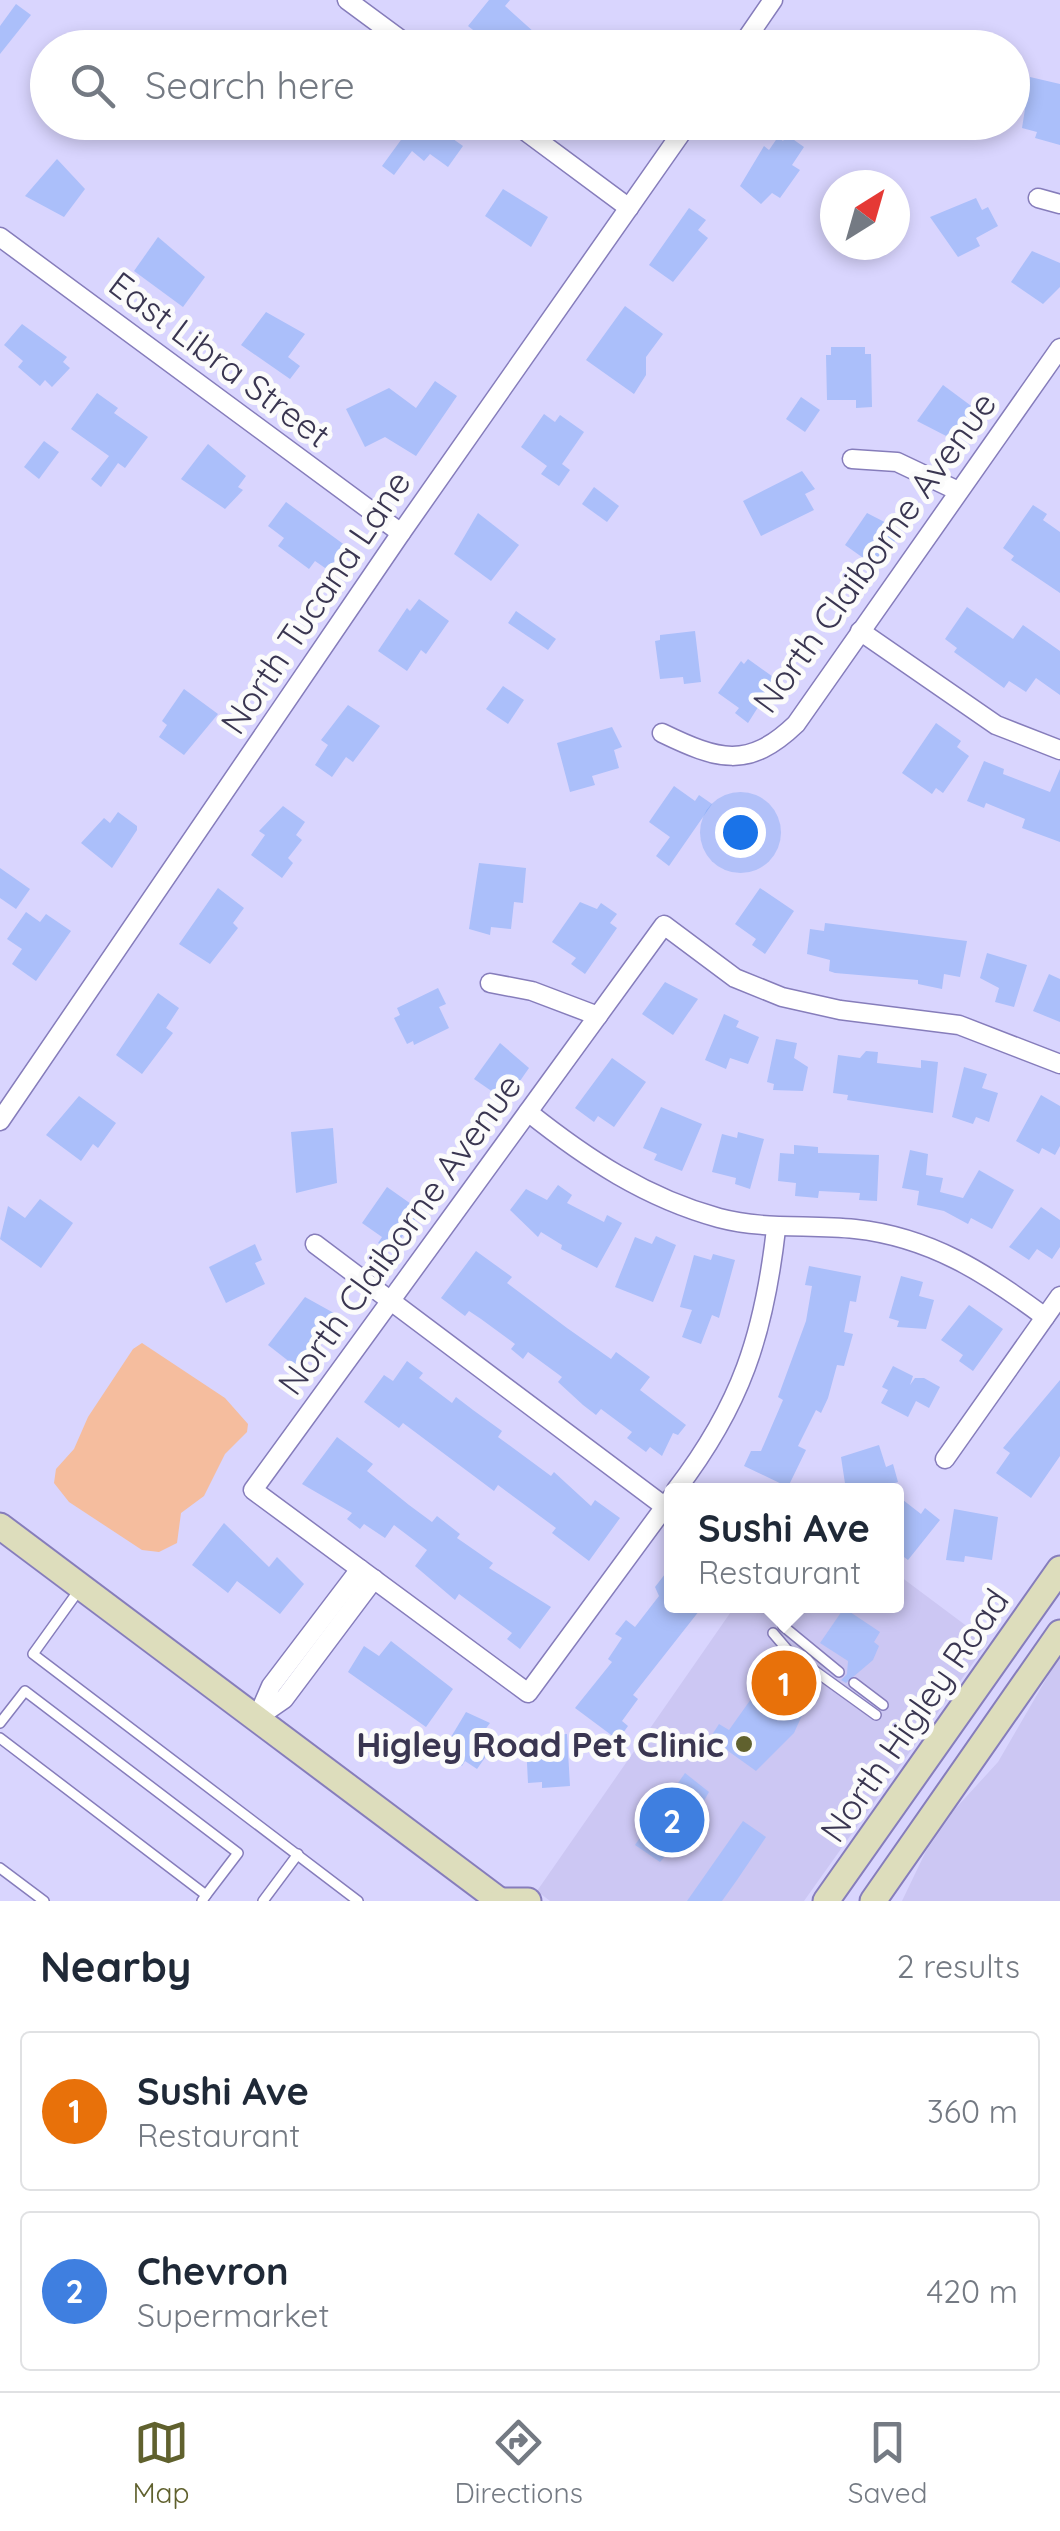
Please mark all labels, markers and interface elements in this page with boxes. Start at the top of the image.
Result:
search box [30,30,1030,140]
icon: search [65,58,120,113]
text: Search here [145,61,355,109]
north arrow [820,170,910,260]
street label: East Libra Street [101,261,339,457]
street label: North Claiborne Avenue [743,383,1005,721]
street label: North Tucana Lane [211,462,419,742]
your location [715,807,766,858]
street label: North Claiborne Avenue [268,1065,530,1403]
popup [664,1483,904,1613]
text: Sushi Ave [698,1504,870,1552]
text: Restaurant [698,1552,861,1592]
street label: North Higley Road [810,1580,1018,1850]
pin: 1 [752,1646,816,1720]
place label: Higley Road Pet Clinic [356,1722,724,1766]
marker: Higley Road Pet Clinic [733,1733,755,1755]
pin: 2 [640,1782,704,1858]
text: Nearby [40,1940,191,1993]
text: 2 results [897,1946,1020,1986]
text: Sushi Ave [137,2067,309,2115]
text: 1 [68,2091,81,2131]
text: 360 m [927,2091,1018,2131]
text: Restaurant [137,2115,300,2155]
text: Chevron [137,2247,289,2295]
text: 2 [65,2271,84,2311]
text: 420 m [926,2271,1018,2311]
text: Supermarket [137,2295,329,2335]
tab: Map [132,2415,190,2510]
tab: Directions [454,2415,583,2510]
tab: Saved [848,2415,928,2510]

